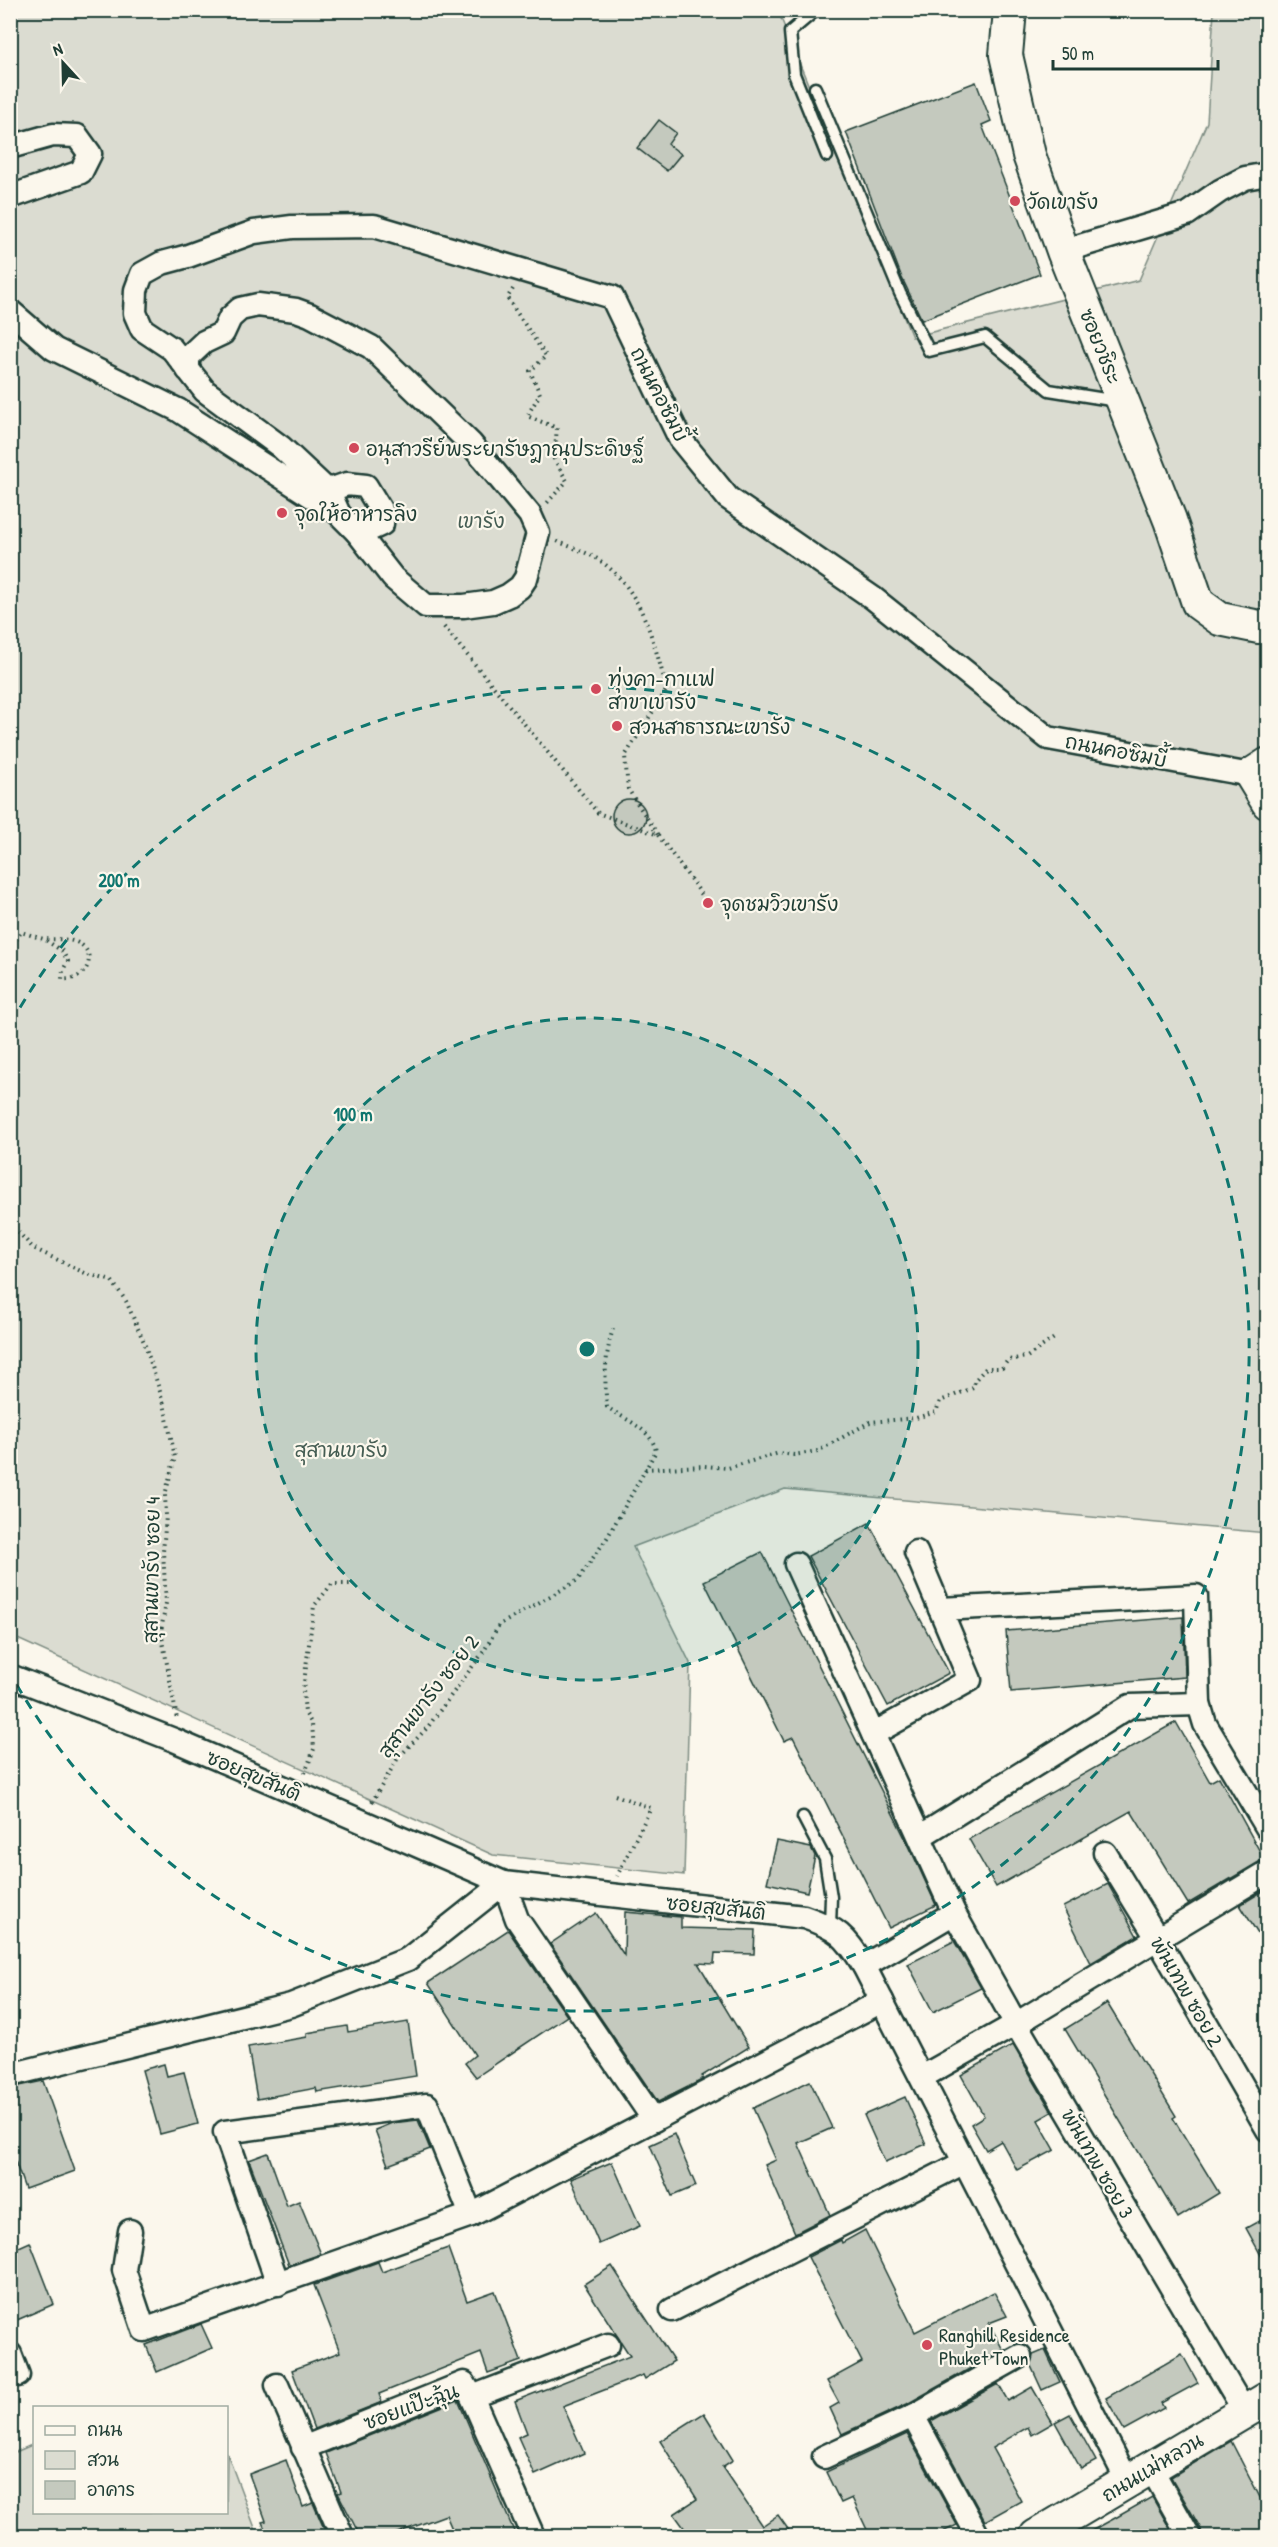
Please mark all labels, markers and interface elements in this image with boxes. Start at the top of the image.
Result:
north arrow [33,33,93,93]
scale bar [1053,33,1218,71]
text: N [49,37,66,61]
text: 50 m [1062,41,1094,66]
place label: วัดเขารัง [1027,188,1098,215]
marker: วัดเขารัง [1008,194,1022,208]
street label: ซอยวชิระ [1074,304,1128,388]
street label: ถนนคอซิมบี้ [625,340,701,448]
place label: อนุสาวรีย์พระยารัษฎาณุประดิษฐ์ [366,435,645,465]
marker: อนุสาวรีย์พระยารัษฎาณุประดิษฐ์ [347,441,361,455]
place label: จุดให้อาหารลิง [294,500,417,530]
marker: จุดให้อาหารลิง [275,506,289,520]
park label: เขารัง [457,507,505,534]
place label: ทุ่งคา-กาแฟ สาขาเขารัง [608,665,715,715]
marker: ทุ่งคา-กาแฟ สาขาเขารัง [589,682,603,696]
place label: สวนสาธารณะเขารัง [629,713,790,740]
marker: สวนสาธารณะเขารัง [610,719,624,733]
street label: ถนนคอซิมบี้ [1063,722,1173,774]
text: 200 m [99,868,139,893]
place label: จุดชมวิวเขารัง [720,890,838,920]
marker: จุดชมวิวเขารัง [701,896,715,910]
text: 100 m [333,1102,373,1127]
centre of rings [577,1339,597,1359]
park label: สุสานเขารัง [295,1436,387,1466]
street label: สุสานเขารัง ซอย 4 [136,1496,169,1644]
street label: สุสานเขารัง ซอย 2 [372,1629,487,1765]
street label: ซอยสุขสันติ [201,1743,305,1810]
street label: ซอยสุขสันติ [664,1888,767,1929]
street label: พันเทพ ซอย 2 [1145,1931,1230,2052]
street label: พันเทพ ซอย 3 [1056,2103,1140,2223]
place label: Ranghill Residence Phuket Town [939,2321,1070,2371]
marker: Ranghill Residence Phuket Town [920,2338,934,2352]
street label: ซอยแป๊ะฉุ้น [360,2376,463,2439]
legend [33,2406,228,2514]
text: ถนน [87,2417,122,2442]
street label: ถนนแม่หลวน [1096,2426,1208,2508]
text: สวน [87,2447,119,2472]
text: อาคาร [87,2477,135,2502]

